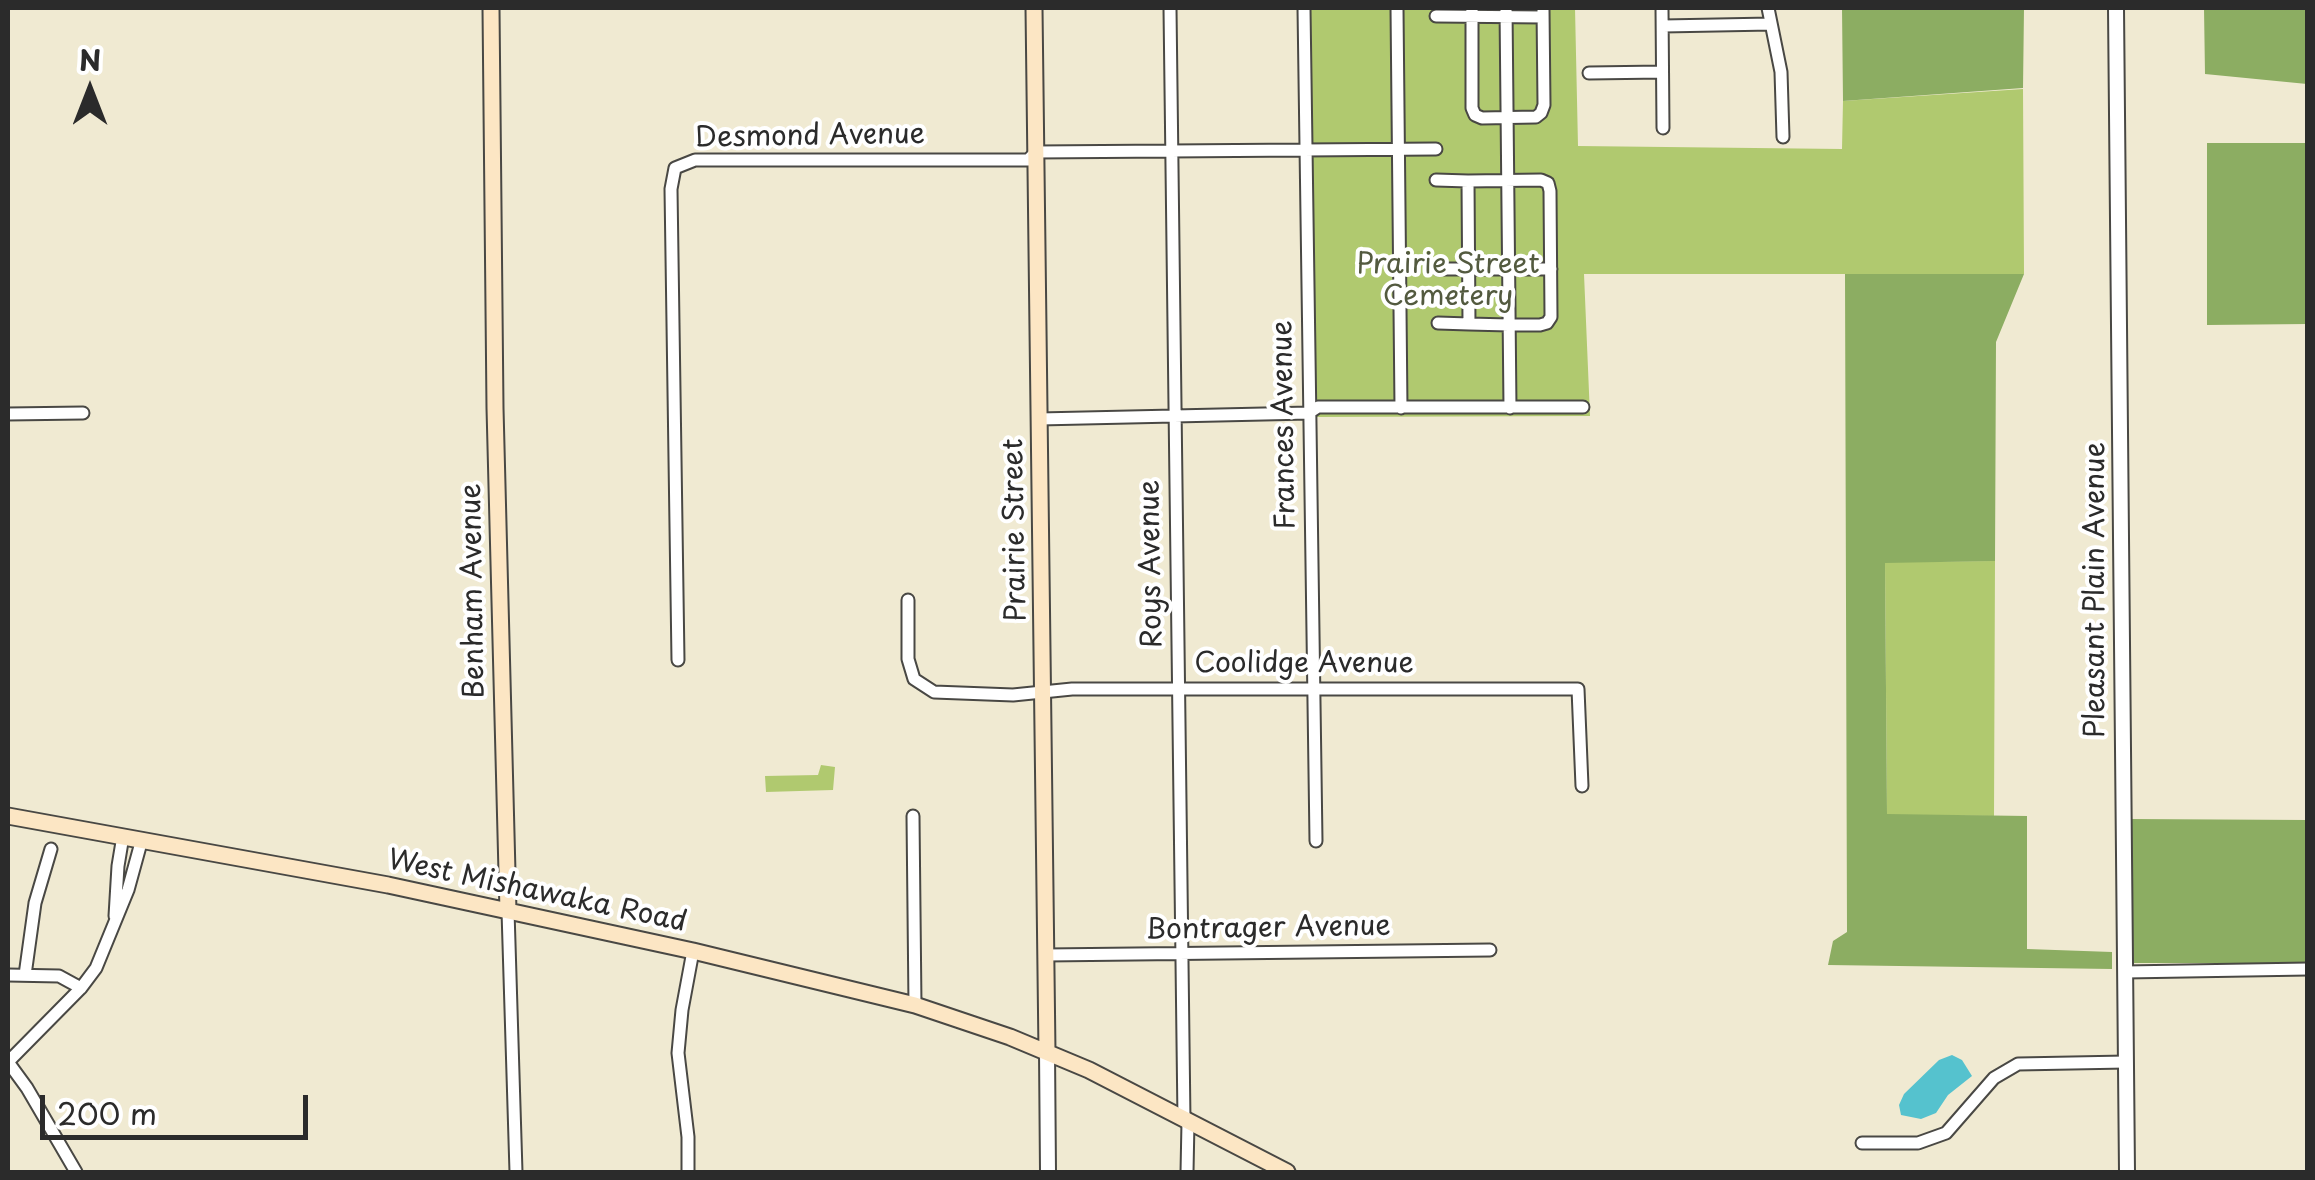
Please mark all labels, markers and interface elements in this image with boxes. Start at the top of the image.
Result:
text: N [79,38,101,81]
north arrow [40,40,140,140]
street label: Desmond Avenue [695,118,925,156]
park label: Prairie Street Cemetery [1356,248,1540,314]
street label: Frances Avenue [1266,320,1304,530]
street label: Prairie Street [998,438,1034,622]
street label: Pleasant Plain Avenue [2079,442,2113,738]
street label: Roys Avenue [1134,480,1170,648]
street label: Benham Avenue [455,483,493,699]
street label: Coolidge Avenue [1194,647,1414,681]
street label: West Mishawaka Road [385,844,689,940]
street label: Bontrager Avenue [1145,910,1391,948]
scale bar [45,1075,312,1137]
text: 200 m [57,1090,157,1135]

